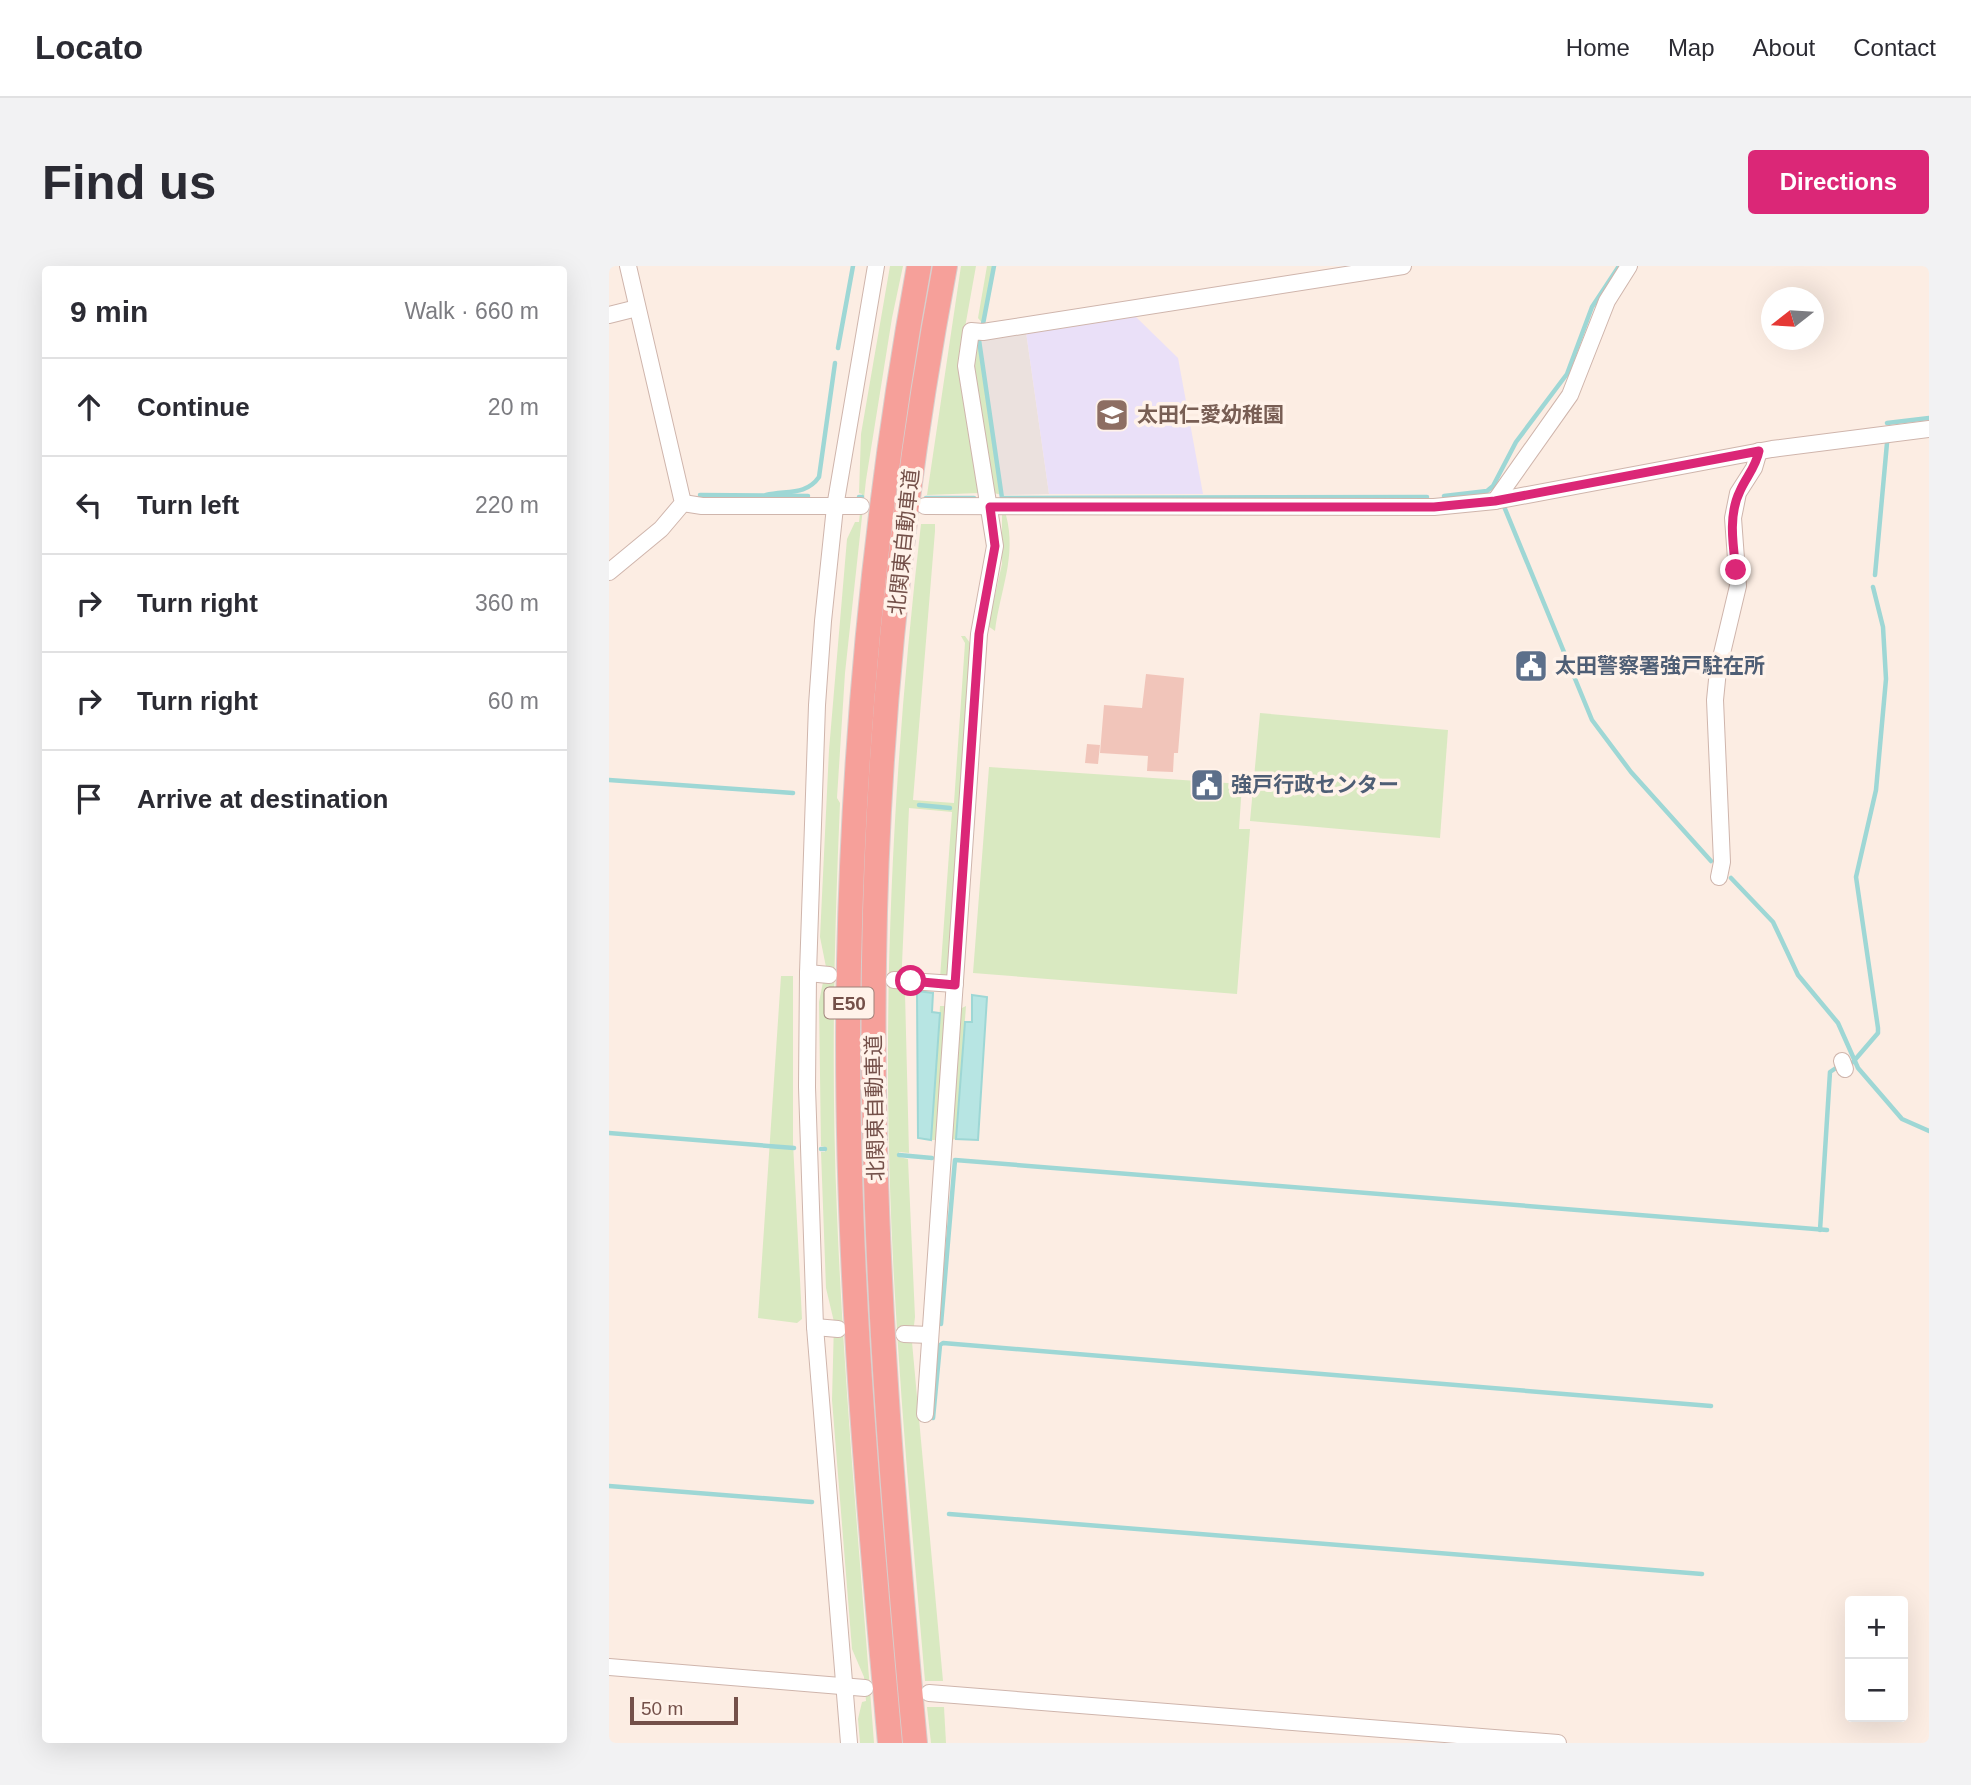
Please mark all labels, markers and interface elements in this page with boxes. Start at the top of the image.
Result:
text: Locato [35,29,143,66]
text: Home [1566,34,1630,61]
text: Map [1668,34,1715,61]
text: About [1753,34,1815,61]
text: Contact [1853,34,1936,61]
button: Directions [1748,150,1929,214]
text: Find us [42,155,216,209]
north arrow [1761,287,1824,350]
text: 9 min [70,295,148,328]
text: Walk · 660 m [404,298,539,324]
icon: ahead [70,388,108,426]
text: Continue [137,392,250,422]
text: 20 m [488,394,539,420]
school or university icon: 太田仁愛幼稚園 [1093,396,1131,434]
place label: 太田仁愛幼稚園 [1137,403,1284,426]
street label: 北関東自動車道 [884,468,923,616]
icon: left [70,486,108,524]
text: Turn left [137,490,239,520]
text: 220 m [475,492,539,518]
route end [1720,554,1751,585]
icon: right [70,584,108,622]
text: Turn right [137,588,258,618]
text: 360 m [475,590,539,616]
public building icon: 太田警察署強戸駐在所 [1512,647,1550,685]
place label: 太田警察署強戸駐在所 [1555,654,1765,677]
icon: right [70,682,108,720]
text: Turn right [137,686,258,716]
text: 60 m [488,688,539,714]
public building icon: 強戸行政センター [1188,766,1226,804]
place label: 強戸行政センター [1231,773,1399,796]
icon: arrive [70,780,108,818]
text: Arrive at destination [137,784,388,814]
route start [895,965,926,996]
road number: E50 [825,988,873,1018]
street label: 北関東自動車道 [862,1034,887,1182]
map controls [1845,1596,1908,1722]
button: + [1845,1596,1908,1659]
button: − [1845,1659,1908,1722]
scale bar [630,1694,739,1726]
text: 50 m [641,1698,683,1719]

